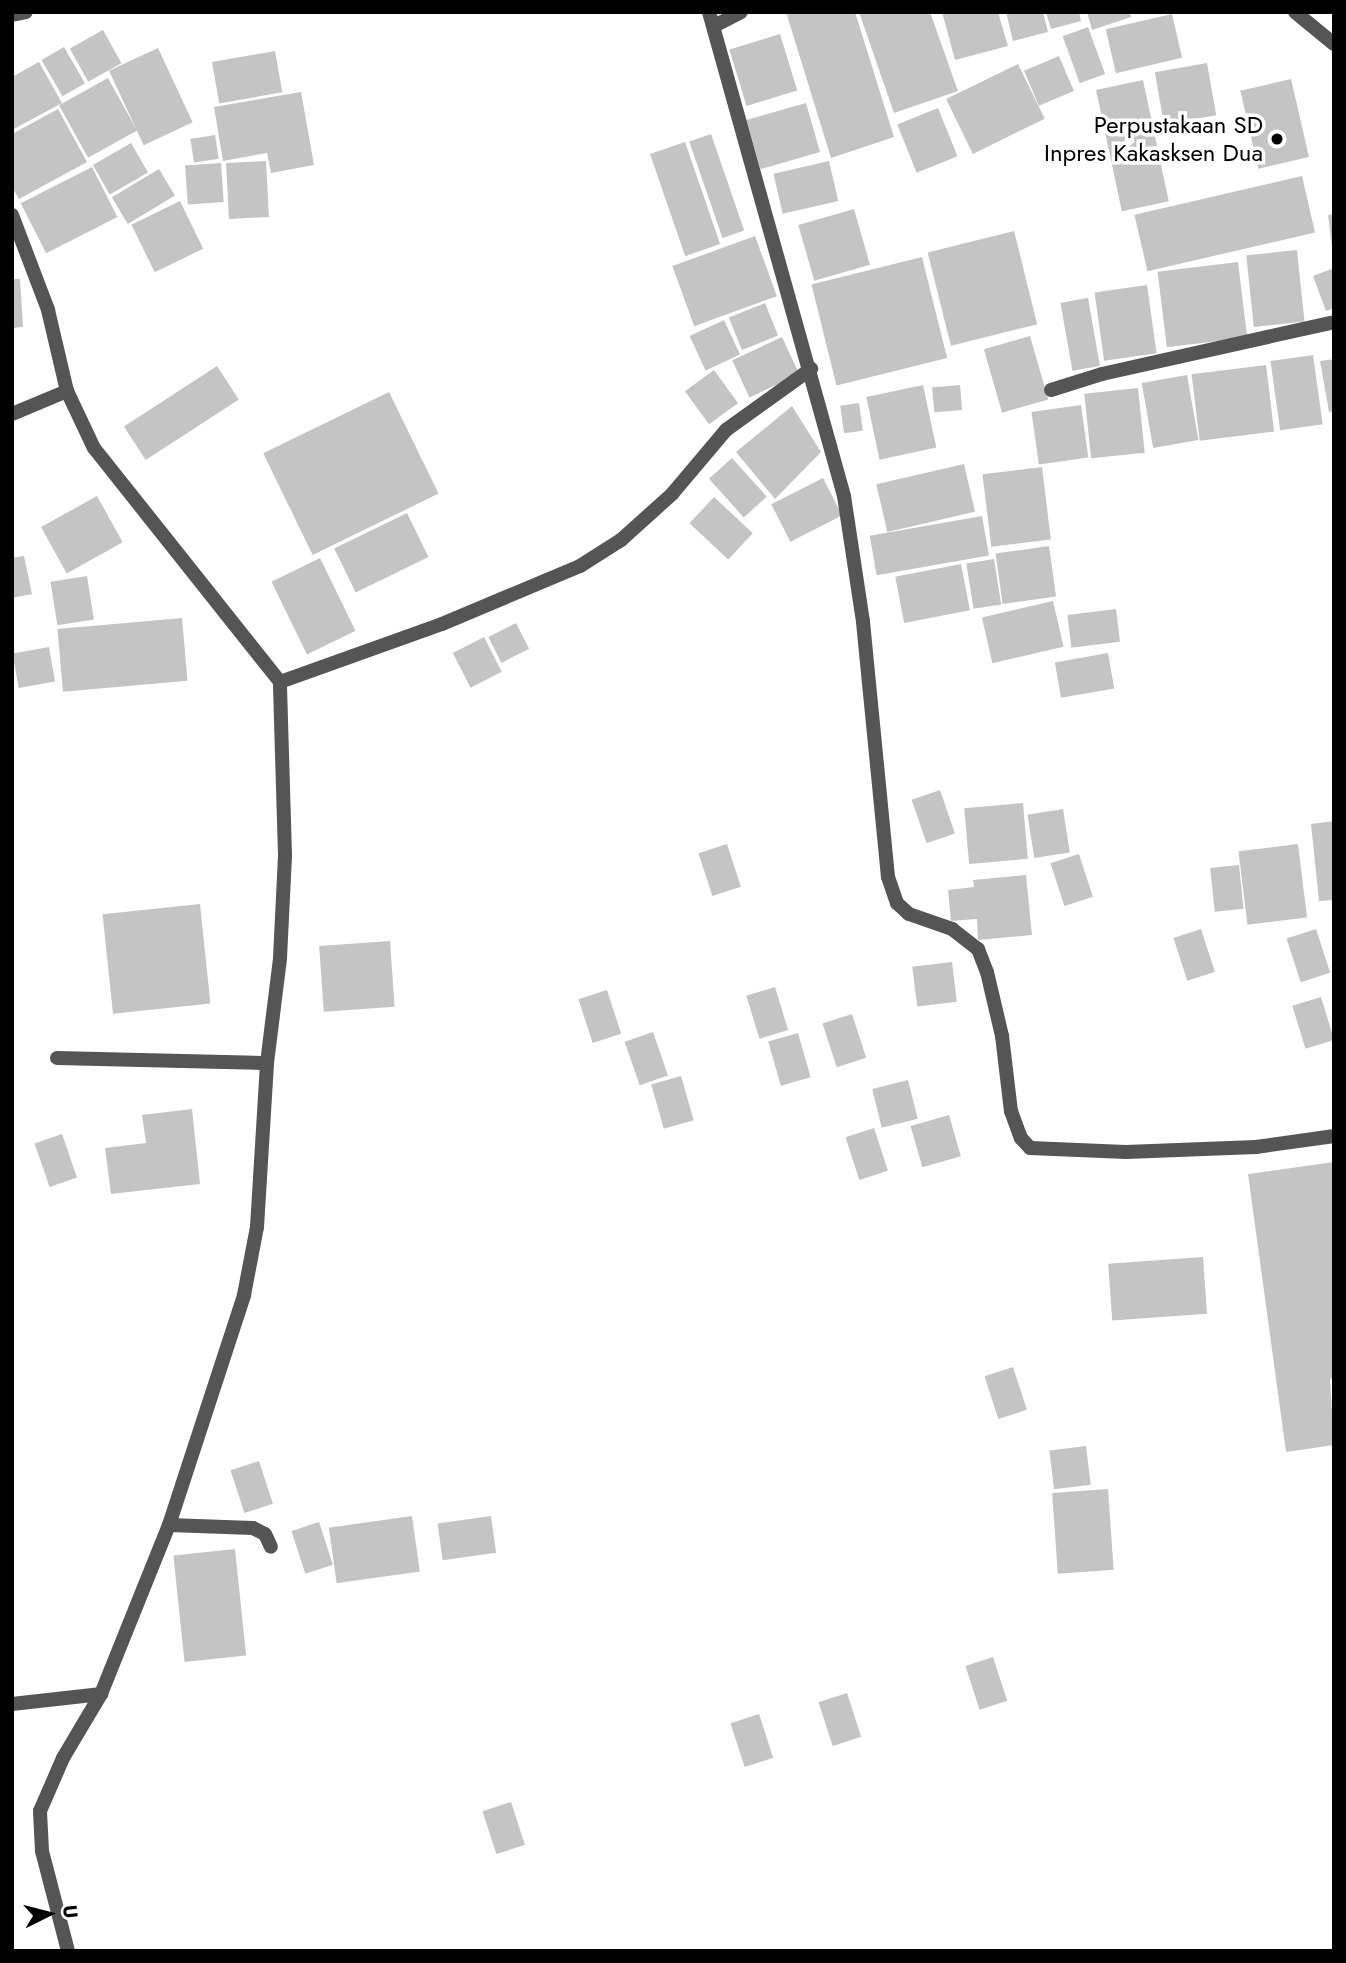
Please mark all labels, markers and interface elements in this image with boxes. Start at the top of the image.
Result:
place label: Perpustakaan SD Inpres Kakasksen Dua [1044,111,1263,167]
marker: Perpustakaan SD Inpres Kakasksen Dua [1269,131,1285,147]
north arrow [14,1879,84,1949]
text: U [56,1904,85,1920]

